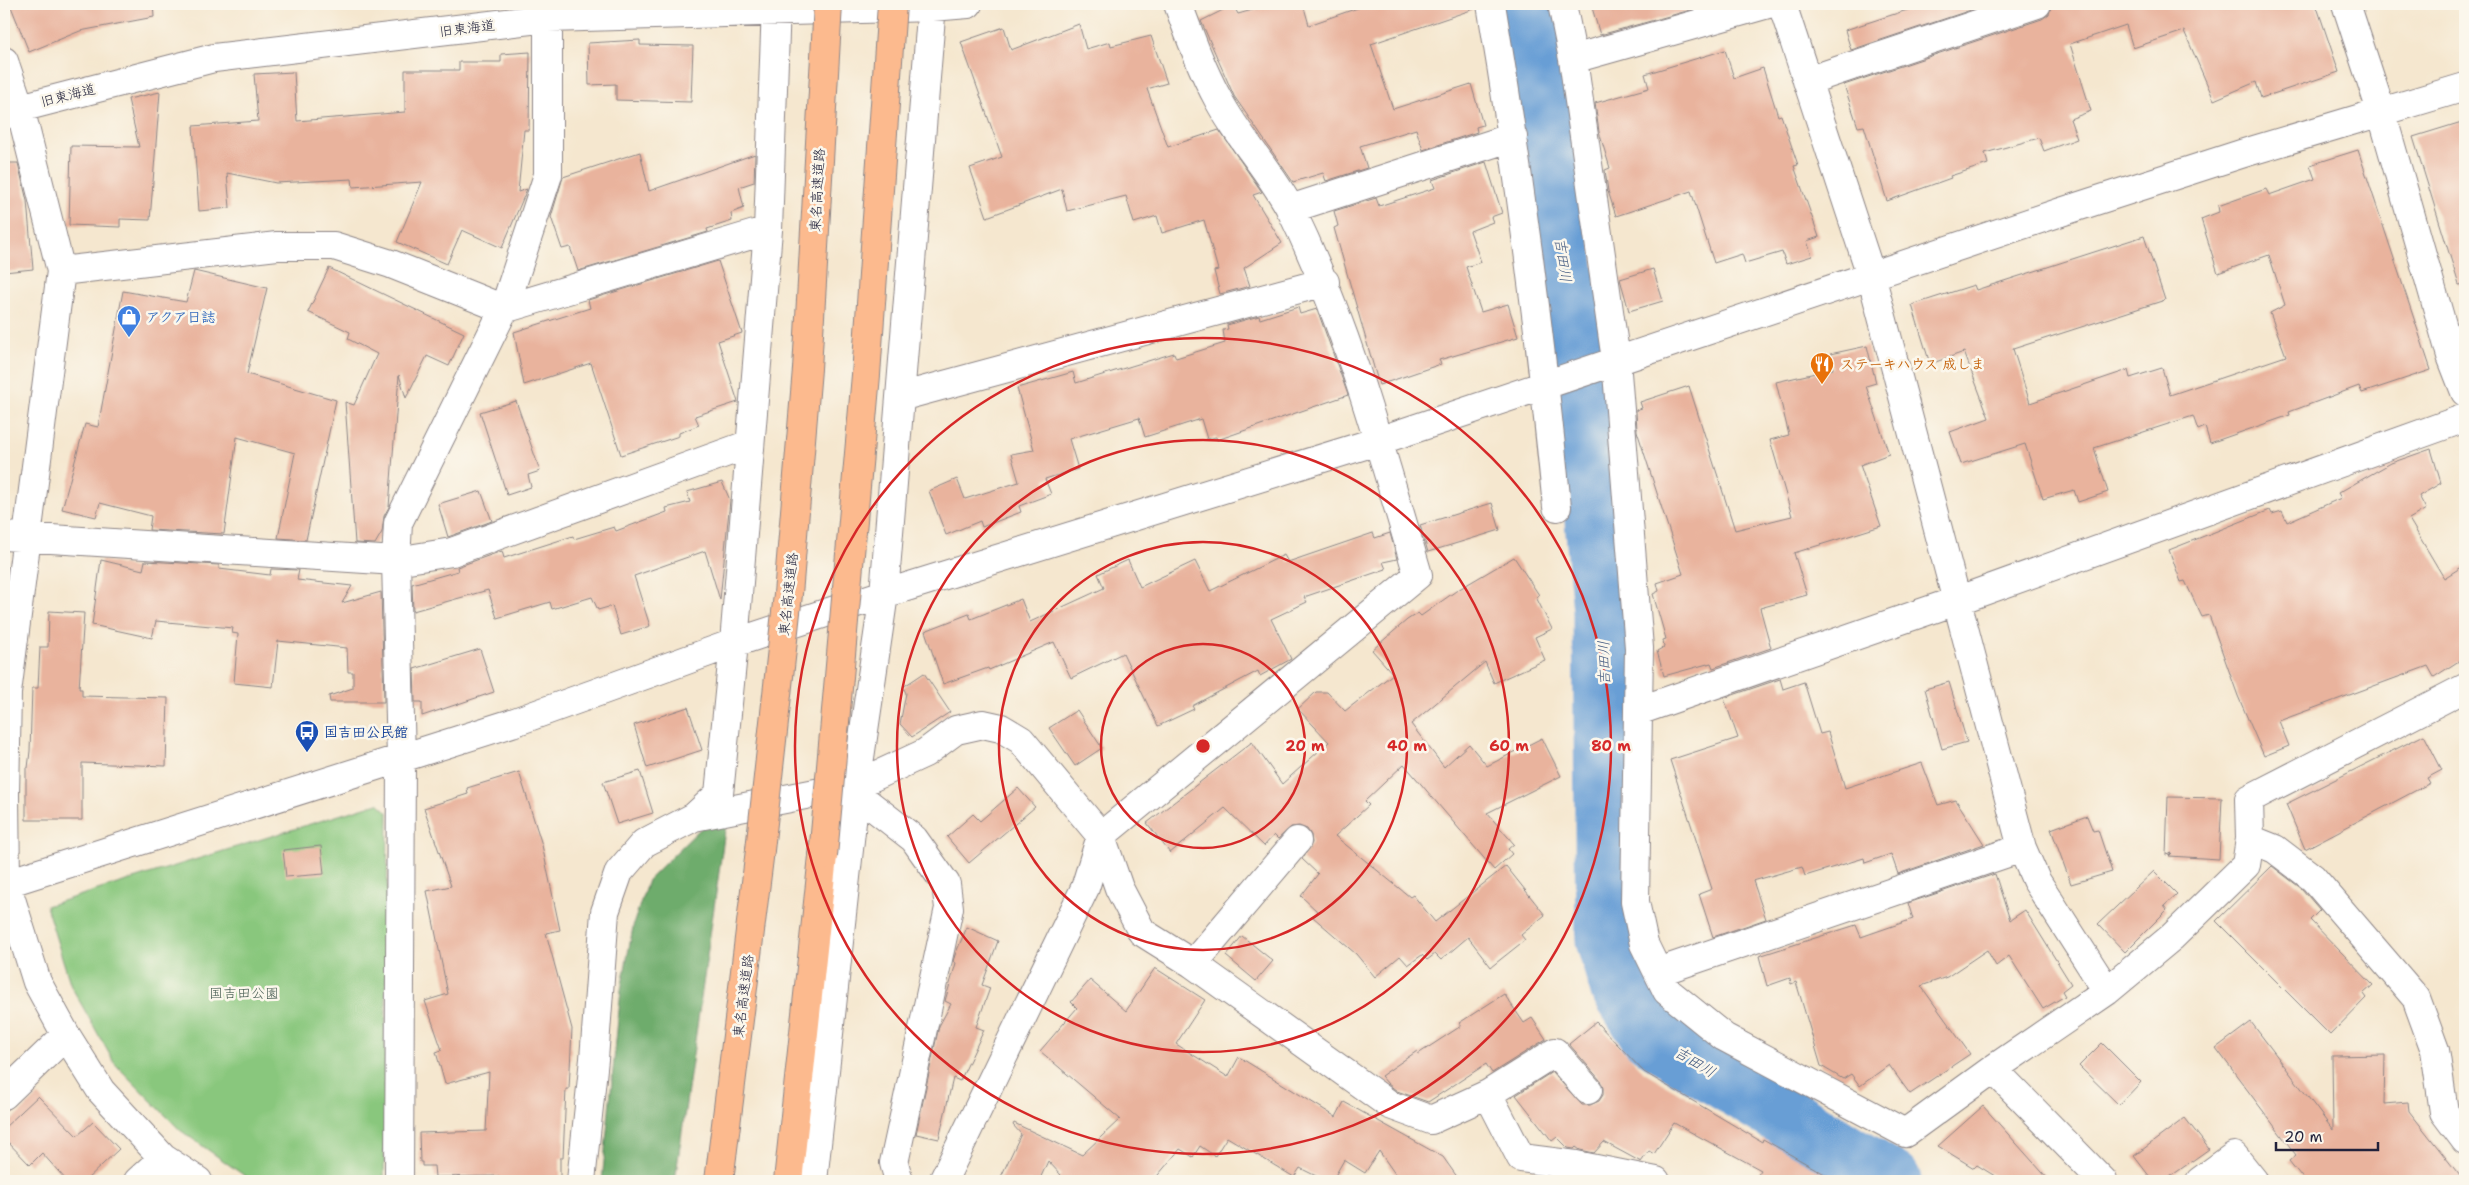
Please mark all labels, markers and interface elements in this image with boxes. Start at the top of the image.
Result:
street label: 旧東海道 [438,16,496,40]
street label: 旧東海道 [39,79,97,111]
street label: 東名高速道路 [806,148,828,232]
water label: 吉田川 [1550,236,1576,284]
shop icon: アクア日誌 [116,304,142,338]
place label: アクア日誌 [146,308,215,326]
restaurant icon: ステーキハウス 成しま [1809,351,1835,385]
place label: ステーキハウス 成しま [1840,355,1985,373]
street label: 東名高速道路 [775,551,801,637]
water label: 吉田川 [1594,640,1614,686]
bus stop icon: 国吉田公民館 [294,719,320,753]
place label: 国吉田公民館 [324,723,408,741]
text: 20 m [1285,736,1325,756]
text: 40 m [1387,736,1427,756]
text: 60 m [1489,736,1529,756]
text: 80 m [1591,736,1631,756]
centre of rings [1194,737,1212,755]
street label: 東名高速道路 [729,953,757,1039]
park label: 国吉田公園 [209,984,279,1002]
water label: 吉田川 [1671,1042,1719,1082]
scale bar [2276,1120,2379,1152]
text: 20 m [2284,1127,2323,1147]

